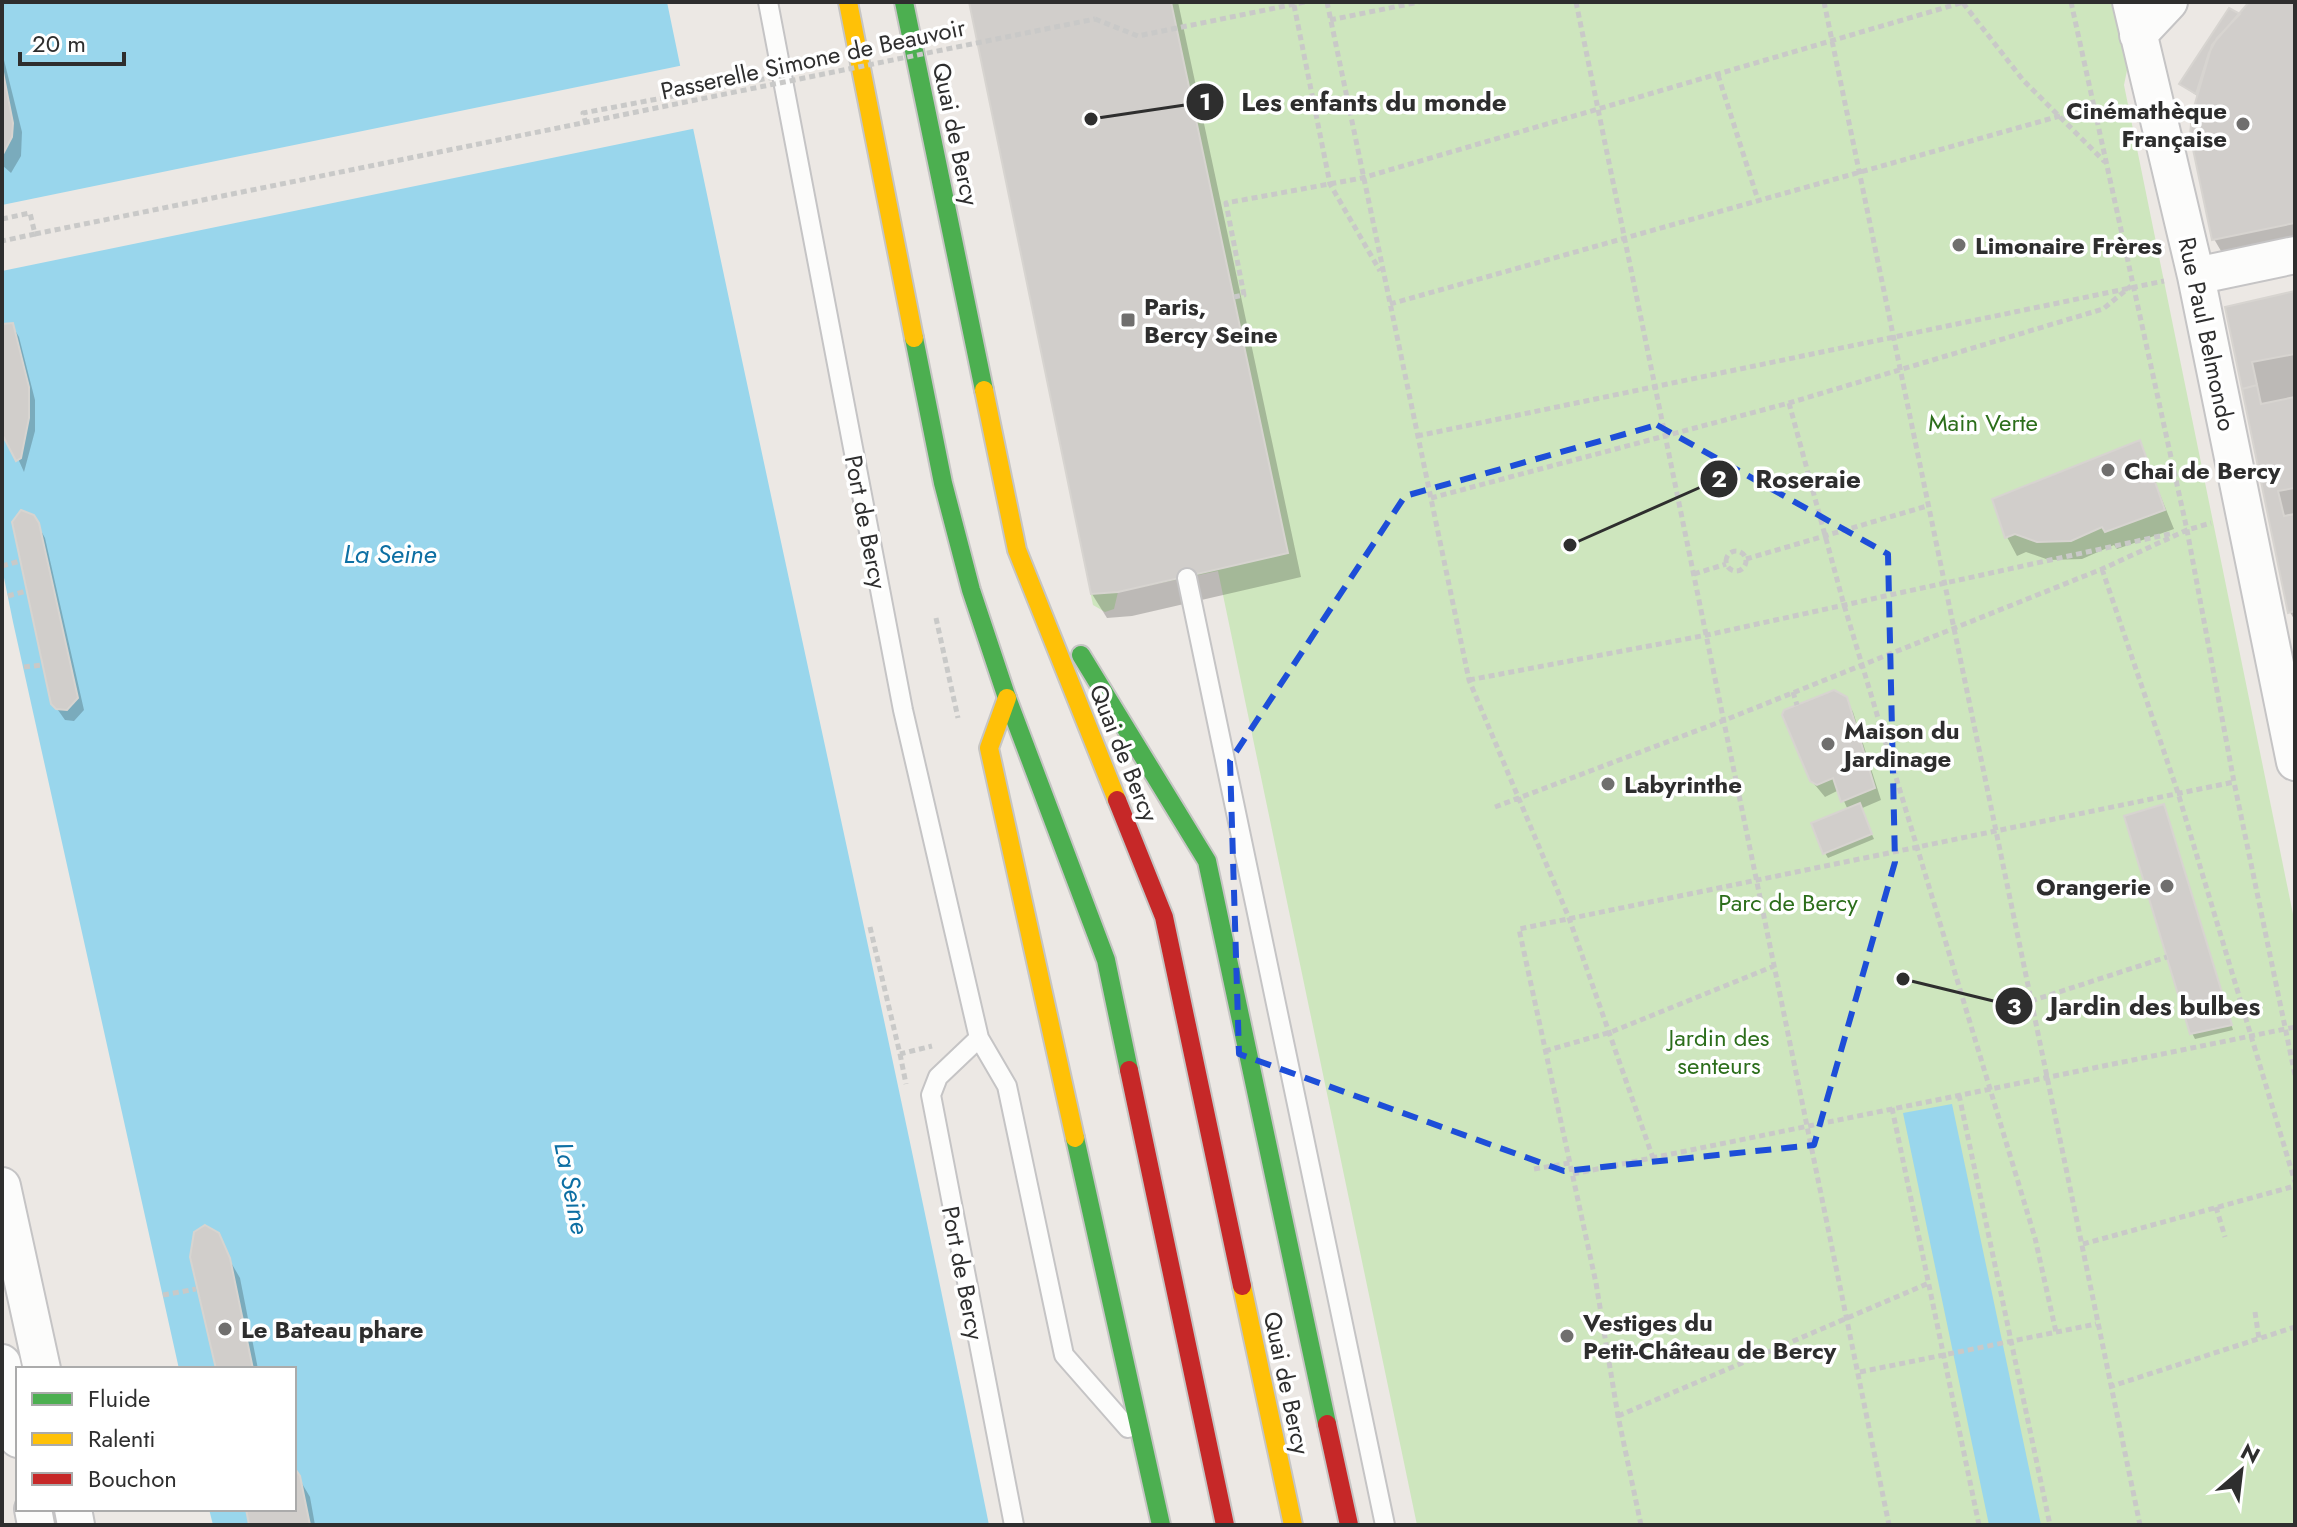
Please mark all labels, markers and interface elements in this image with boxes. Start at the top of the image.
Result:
street label: Passerelle Simone de Beauvoir [657,9,969,108]
scale bar [20,16,124,66]
text: 20 m [32,26,86,61]
street label: Quai de Bercy [924,59,988,209]
callout: Les enfants du monde [1185,77,1523,127]
text: Les enfants du monde [1241,83,1507,121]
text: 1 [1199,84,1211,119]
place label: Cinémathèque Française [2066,93,2227,156]
marker: Cinémathèque Française [2234,115,2252,133]
place label: Limonaire Frères [1975,228,2162,263]
street label: Rue Paul Belmondo [2169,234,2245,434]
marker: Limonaire Frères [1950,236,1968,254]
place label: Paris, Bercy Seine [1144,289,1278,352]
marker: Paris, Bercy Seine [1119,311,1137,329]
park label: Main Verte [1928,405,2038,440]
street label: Port de Bercy [836,452,896,592]
place label: Chai de Bercy [2124,453,2281,488]
callout: Roseraie [1699,454,1876,504]
text: Roseraie [1755,460,1861,498]
text: 2 [1711,461,1727,496]
marker: Chai de Bercy [2099,461,2117,479]
water label: La Seine [343,535,437,573]
street label: Quai de Bercy [1081,679,1168,827]
place label: Maison du Jardinage [1840,713,1960,776]
marker: Maison du Jardinage [1819,735,1837,753]
place label: Labyrinthe [1624,767,1742,802]
marker: Labyrinthe [1599,775,1617,793]
place label: Orangerie [2036,869,2151,904]
marker: Orangerie [2158,877,2176,895]
park label: Parc de Bercy [1718,885,1858,920]
callout: Jardin des bulbes [1994,981,2277,1031]
text: Jardin des bulbes [2045,987,2260,1025]
text: 3 [2007,989,2022,1024]
park label: Jardin des senteurs [1666,1020,1769,1083]
water label: La Seine [544,1139,600,1237]
street label: Port de Bercy [933,1203,993,1343]
place label: Vestiges du Petit-Château de Bercy [1582,1305,1837,1368]
street label: Quai de Bercy [1255,1308,1319,1458]
place label: Le Bateau phare [241,1312,423,1347]
marker: Le Bateau phare [216,1320,234,1338]
marker: Vestiges du Petit-Château de Bercy [1558,1327,1576,1345]
legend [16,1367,296,1511]
text: Fluide [88,1381,150,1416]
text: Ralenti [88,1421,155,1456]
north arrow [2201,1431,2281,1511]
text: N [2235,1435,2266,1472]
text: Bouchon [88,1461,177,1496]

